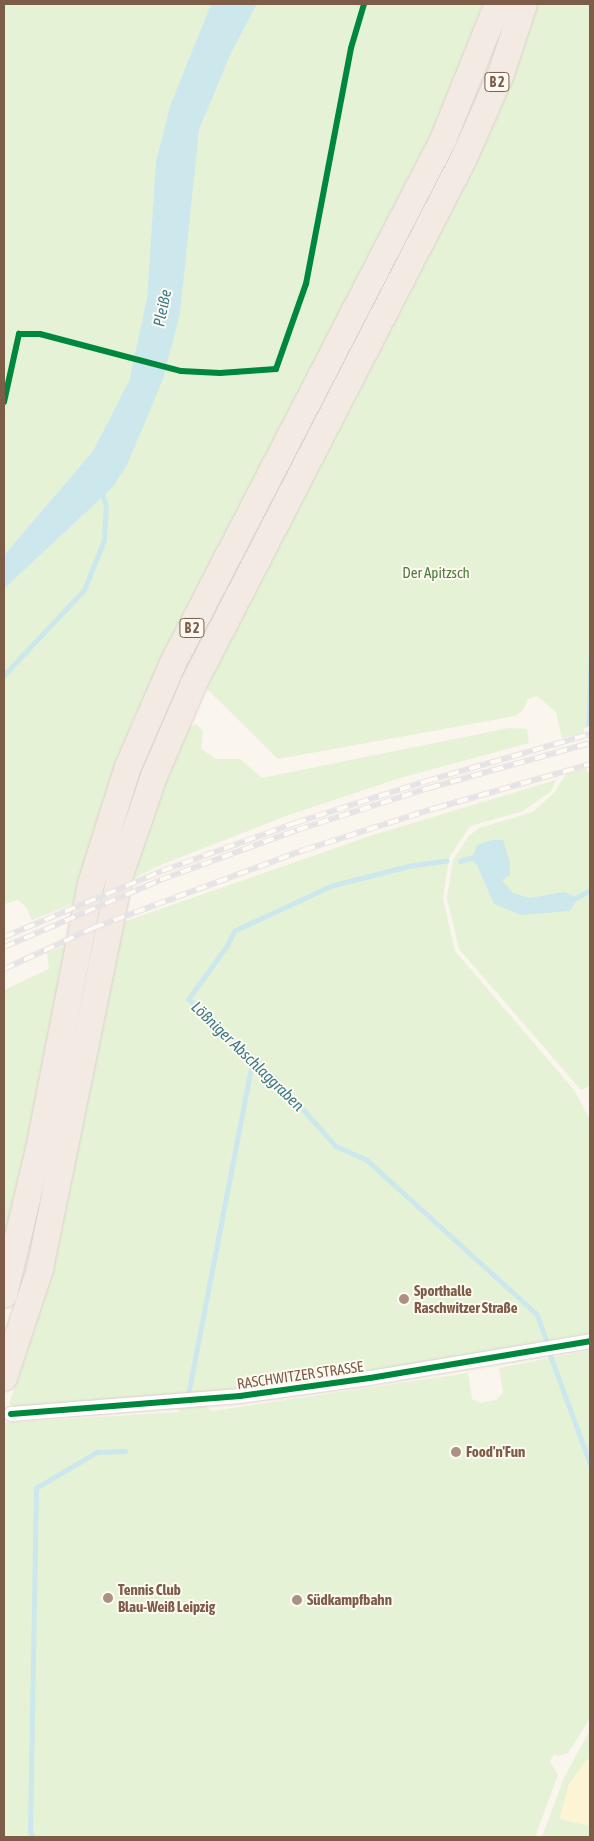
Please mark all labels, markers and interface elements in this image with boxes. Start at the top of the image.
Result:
road number: B 2 [483,70,511,94]
water label: Pleiße [149,288,175,328]
park label: Der Apitzsch [402,564,470,582]
road number: B 2 [178,616,206,640]
water label: Lößniger Abschlaggraben [188,997,308,1115]
place label: Sporthalle Raschwitzer Straße [414,1281,517,1316]
marker: Sporthalle Raschwitzer Straße [398,1293,410,1305]
street label: RASCHWITZER STRASSE [236,1357,364,1393]
place label: Food'n'Fun [466,1443,525,1461]
marker: Food'n'Fun [450,1446,462,1458]
place label: Tennis Club Blau-Weiß Leipzig [118,1580,215,1615]
place label: Südkampfbahn [307,1591,392,1609]
marker: Tennis Club Blau-Weiß Leipzig [102,1592,114,1604]
marker: Südkampfbahn [291,1594,303,1606]

